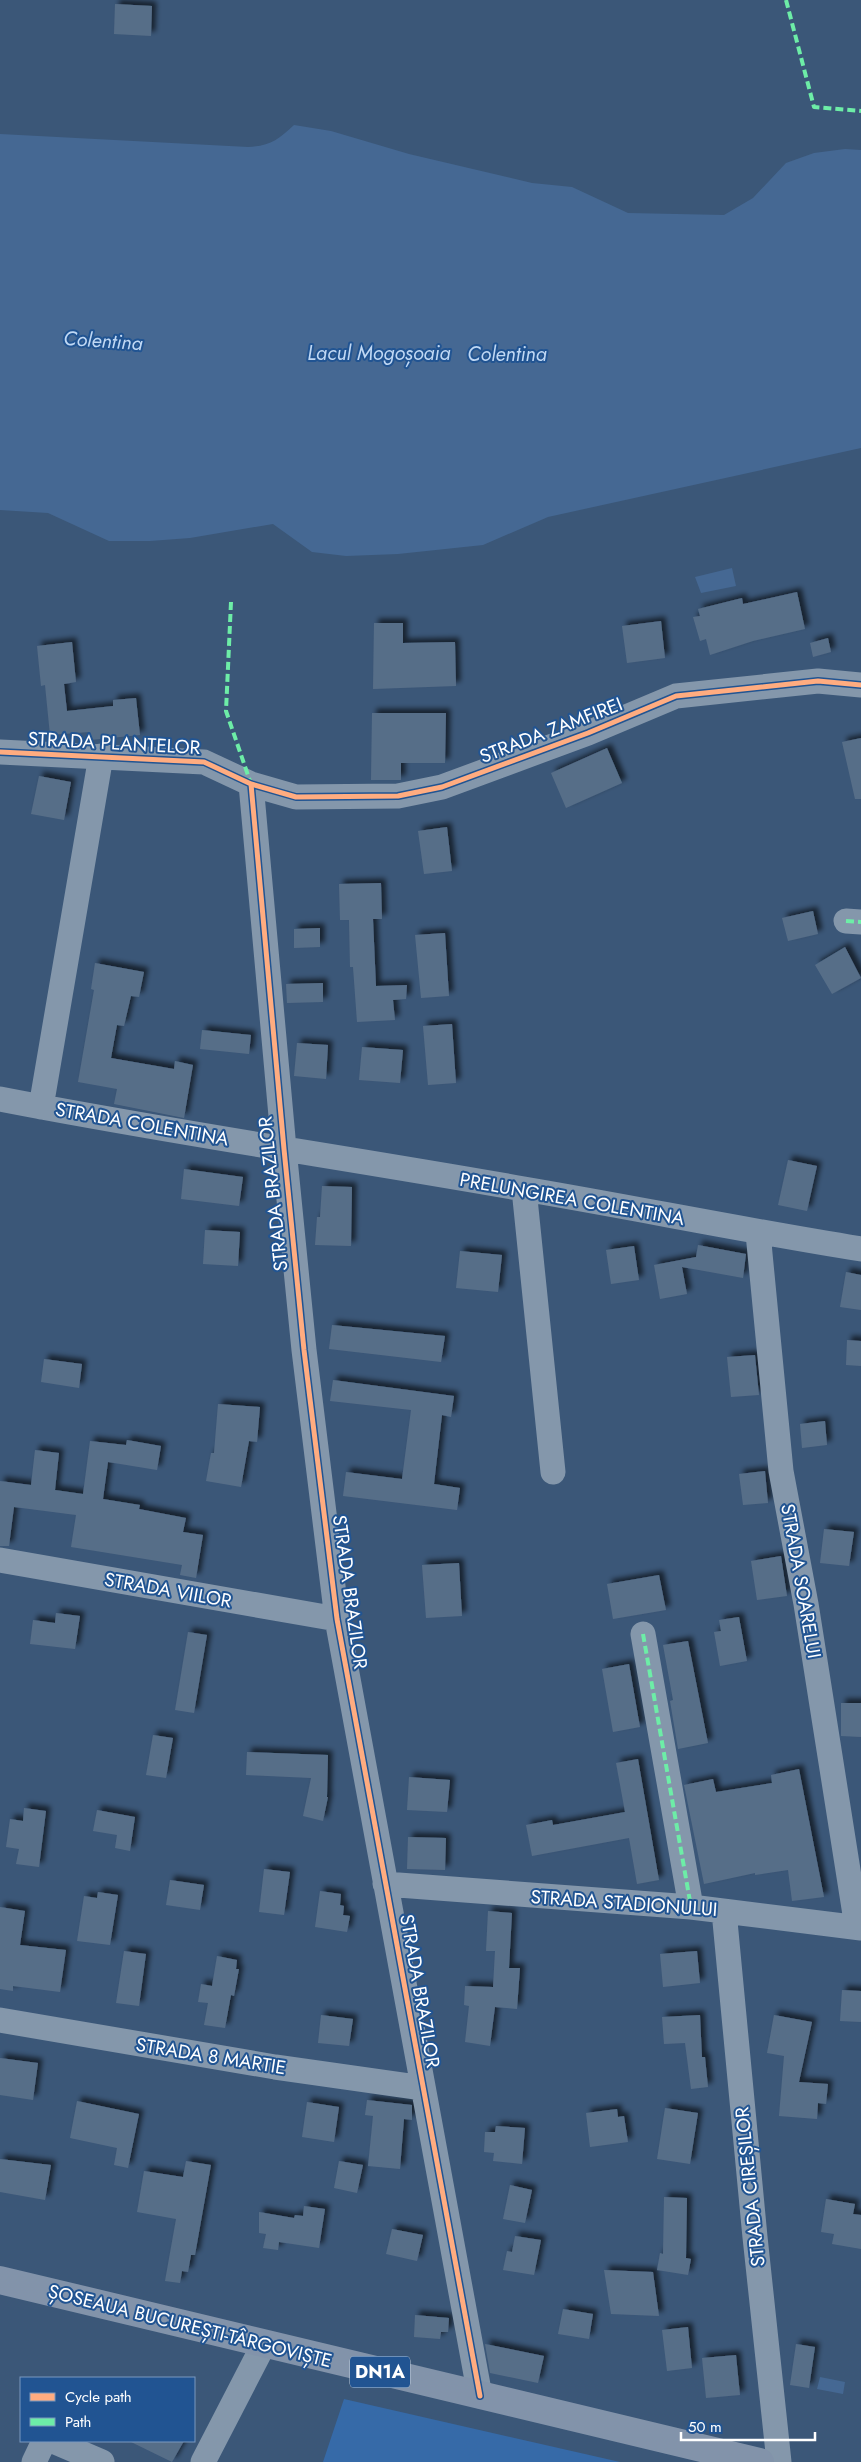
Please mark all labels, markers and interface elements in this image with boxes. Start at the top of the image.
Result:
water label: Colentina [62,324,144,358]
water label: Lacul Mogoșoaia [307,339,451,368]
water label: Colentina [467,340,547,369]
street label: STRADA ZAMFIREI [476,690,626,770]
street label: STRADA PLANTELOR [27,725,201,761]
street label: STRADA COLENTINA [53,1095,231,1153]
street label: STRADA BRAZILOR [251,1115,295,1273]
street label: PRELUNGIREA COLENTINA [457,1166,687,1232]
street label: STRADA SOARELUI [774,1502,828,1660]
street label: STRADA BRAZILOR [326,1513,374,1671]
street label: STRADA VIILOR [102,1566,234,1615]
street label: STRADA STADIONULUI [530,1883,718,1923]
street label: STRADA BRAZILOR [393,1912,447,2070]
street label: STRADA 8 MARTIE [134,2031,288,2081]
street label: STRADA CIREȘILOR [728,2105,772,2268]
street label: ȘOSEAUA BUCUREȘTI-TÂRGOVIȘTE [45,2278,335,2374]
road number: DN1A [350,2356,410,2388]
legend [20,2377,195,2442]
text: Cycle path [65,2386,132,2408]
scale bar [681,2410,815,2442]
text: Path [65,2411,91,2433]
text: 50 m [688,2416,722,2438]

